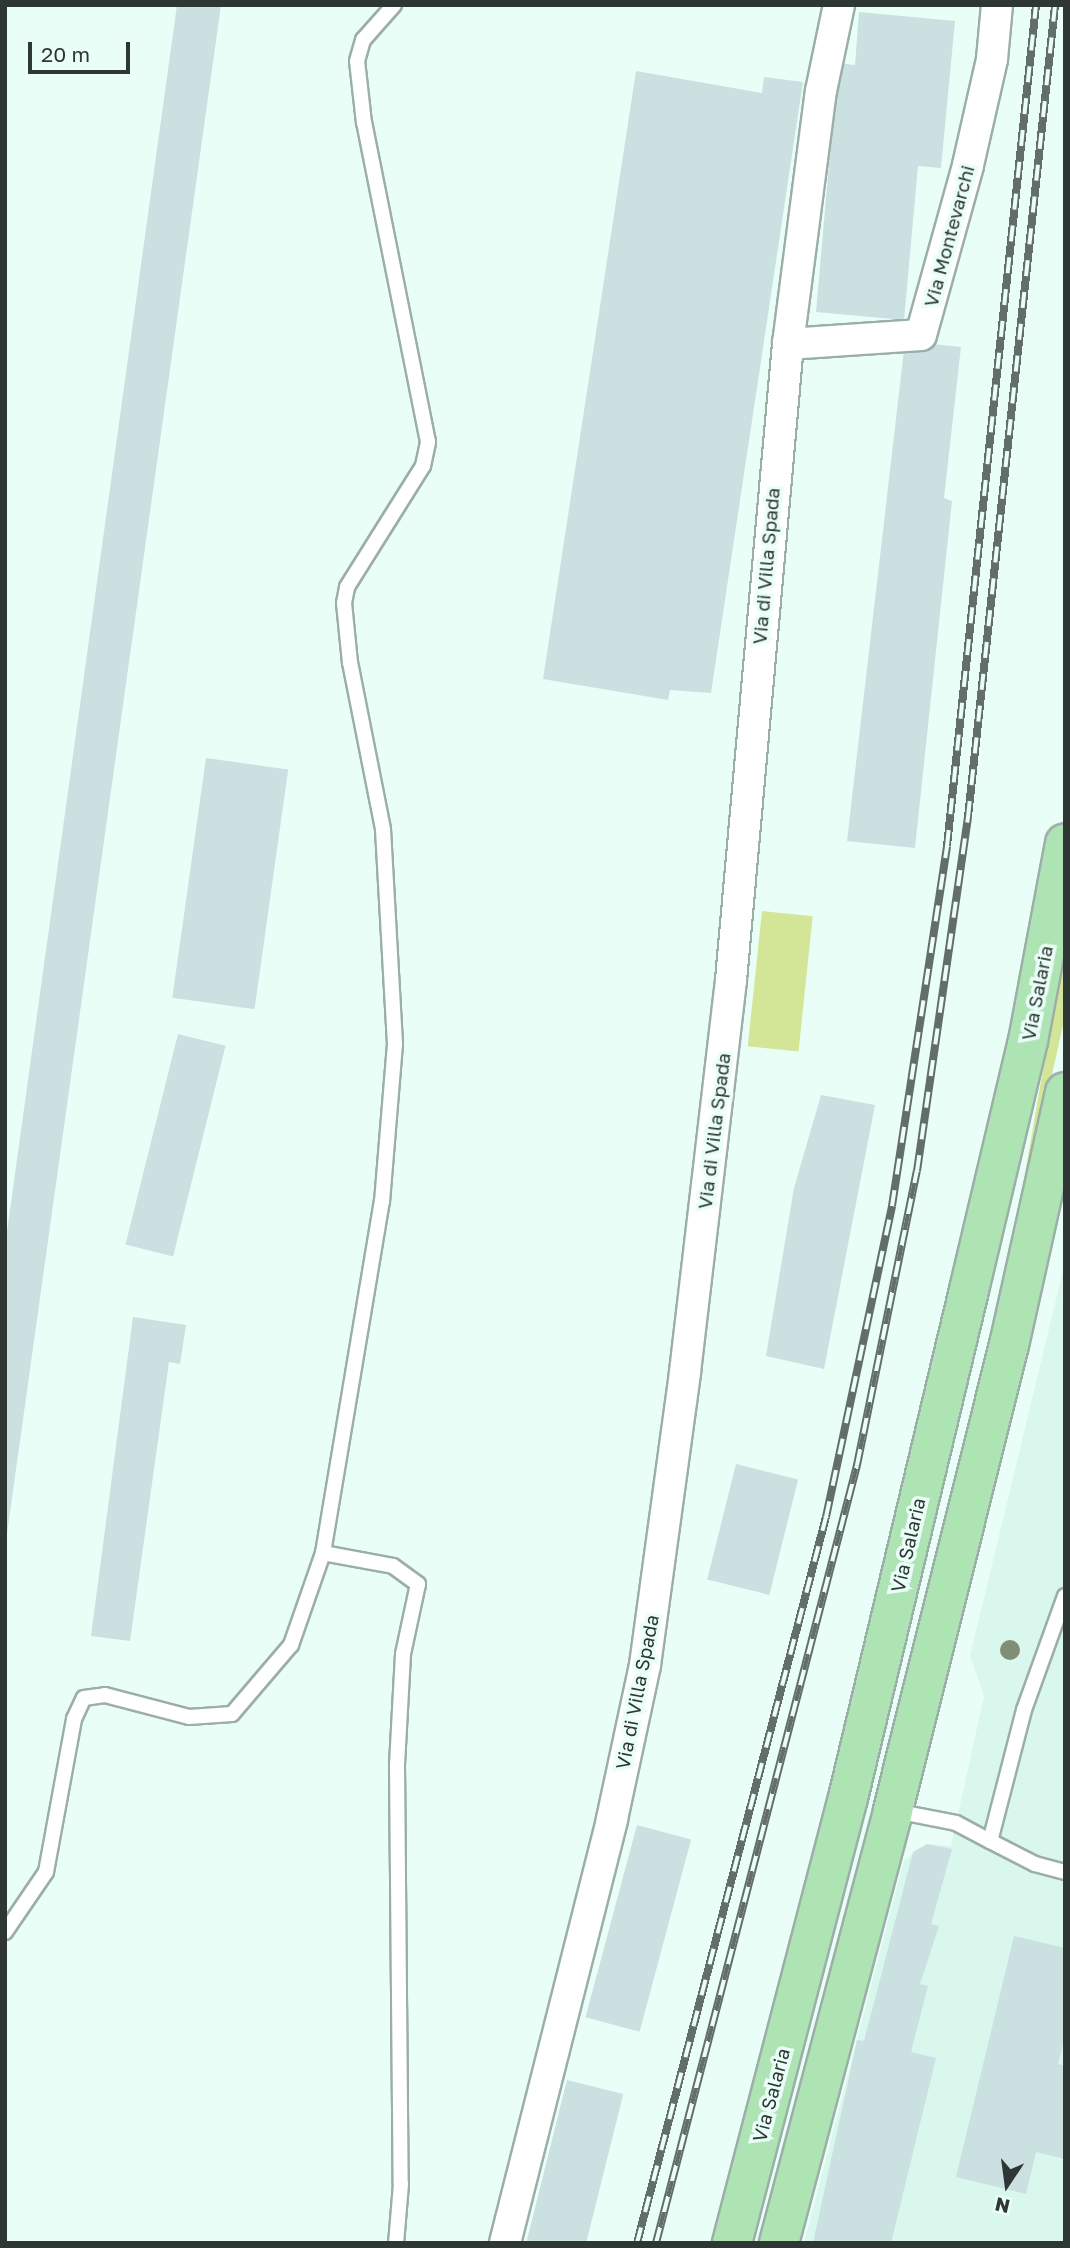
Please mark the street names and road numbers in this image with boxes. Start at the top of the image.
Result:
street label: Via Montevarchi [919,163,979,309]
street label: Via di Villa Spada [748,487,784,645]
street label: Via Salaria [1017,944,1057,1042]
street label: Via di Villa Spada [693,1052,735,1210]
street label: Via Salaria [886,1496,930,1594]
street label: Via di Villa Spada [611,1613,663,1771]
street label: Via Salaria [748,2046,794,2144]

